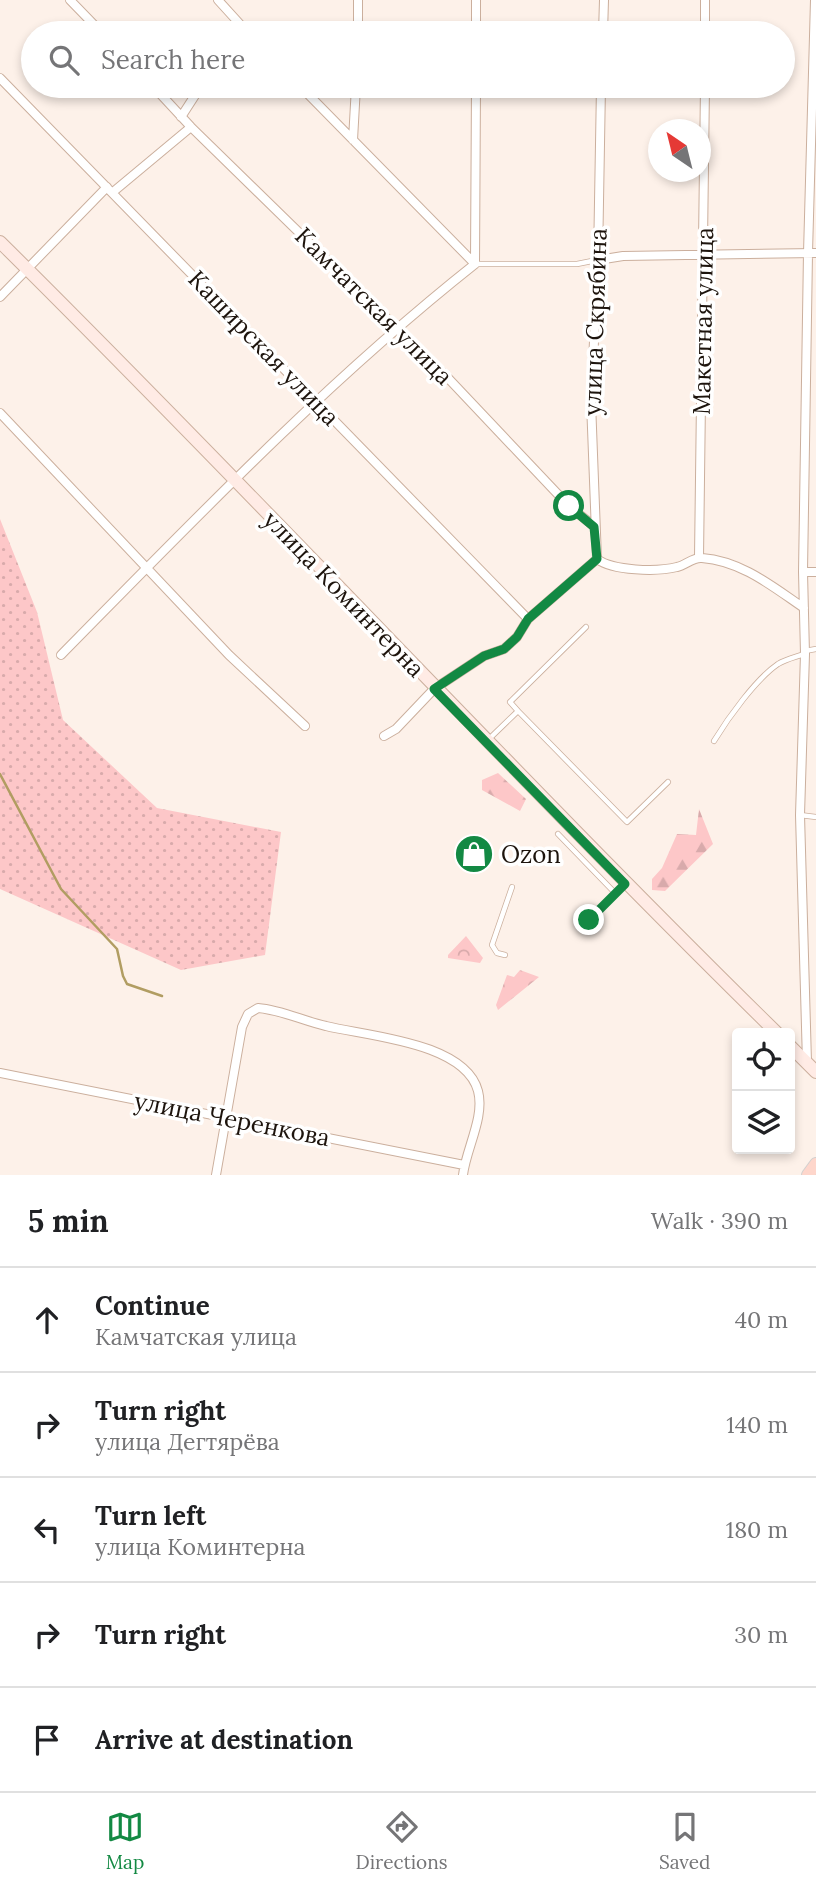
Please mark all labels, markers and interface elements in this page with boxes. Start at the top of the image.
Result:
search box [21,21,795,98]
icon: search [45,41,83,79]
text: Search here [101,43,245,76]
north arrow [648,119,711,182]
street label: Камчатская улица [289,221,459,391]
street label: Макетная улица [686,227,720,415]
street label: улица Скрябина [576,228,614,416]
street label: Каширская улица [182,264,346,432]
route start [553,490,584,521]
street label: улица Коминтерна [257,504,431,684]
shop icon: Ozon [453,833,495,875]
place label: Ozon [501,839,561,870]
route end [573,904,604,935]
map controls [732,1028,795,1154]
button: locate [732,1028,795,1091]
street label: улица Черенкова [132,1085,332,1153]
button: layers [732,1091,795,1154]
text: 5 min [28,1202,109,1240]
text: Walk · 390 m [651,1206,788,1235]
text: Continue [95,1289,210,1322]
icon: ahead [28,1301,66,1339]
text: 40 m [735,1305,788,1334]
text: Камчатская улица [95,1322,297,1351]
text: Turn right [95,1394,226,1427]
icon: right [28,1406,66,1444]
text: 140 m [726,1410,788,1439]
text: улица Дегтярёва [95,1427,280,1456]
text: Turn left [95,1499,206,1532]
icon: left [28,1511,66,1549]
text: 180 m [726,1515,788,1544]
text: улица Коминтерна [95,1532,305,1561]
icon: right [28,1616,66,1654]
text: Turn right [95,1618,226,1651]
text: 30 m [734,1620,788,1649]
icon: arrive [28,1721,66,1759]
text: Arrive at destination [95,1723,353,1756]
tab: Map [106,1808,144,1874]
tab: Directions [356,1808,448,1874]
tab: Saved [659,1808,710,1874]

